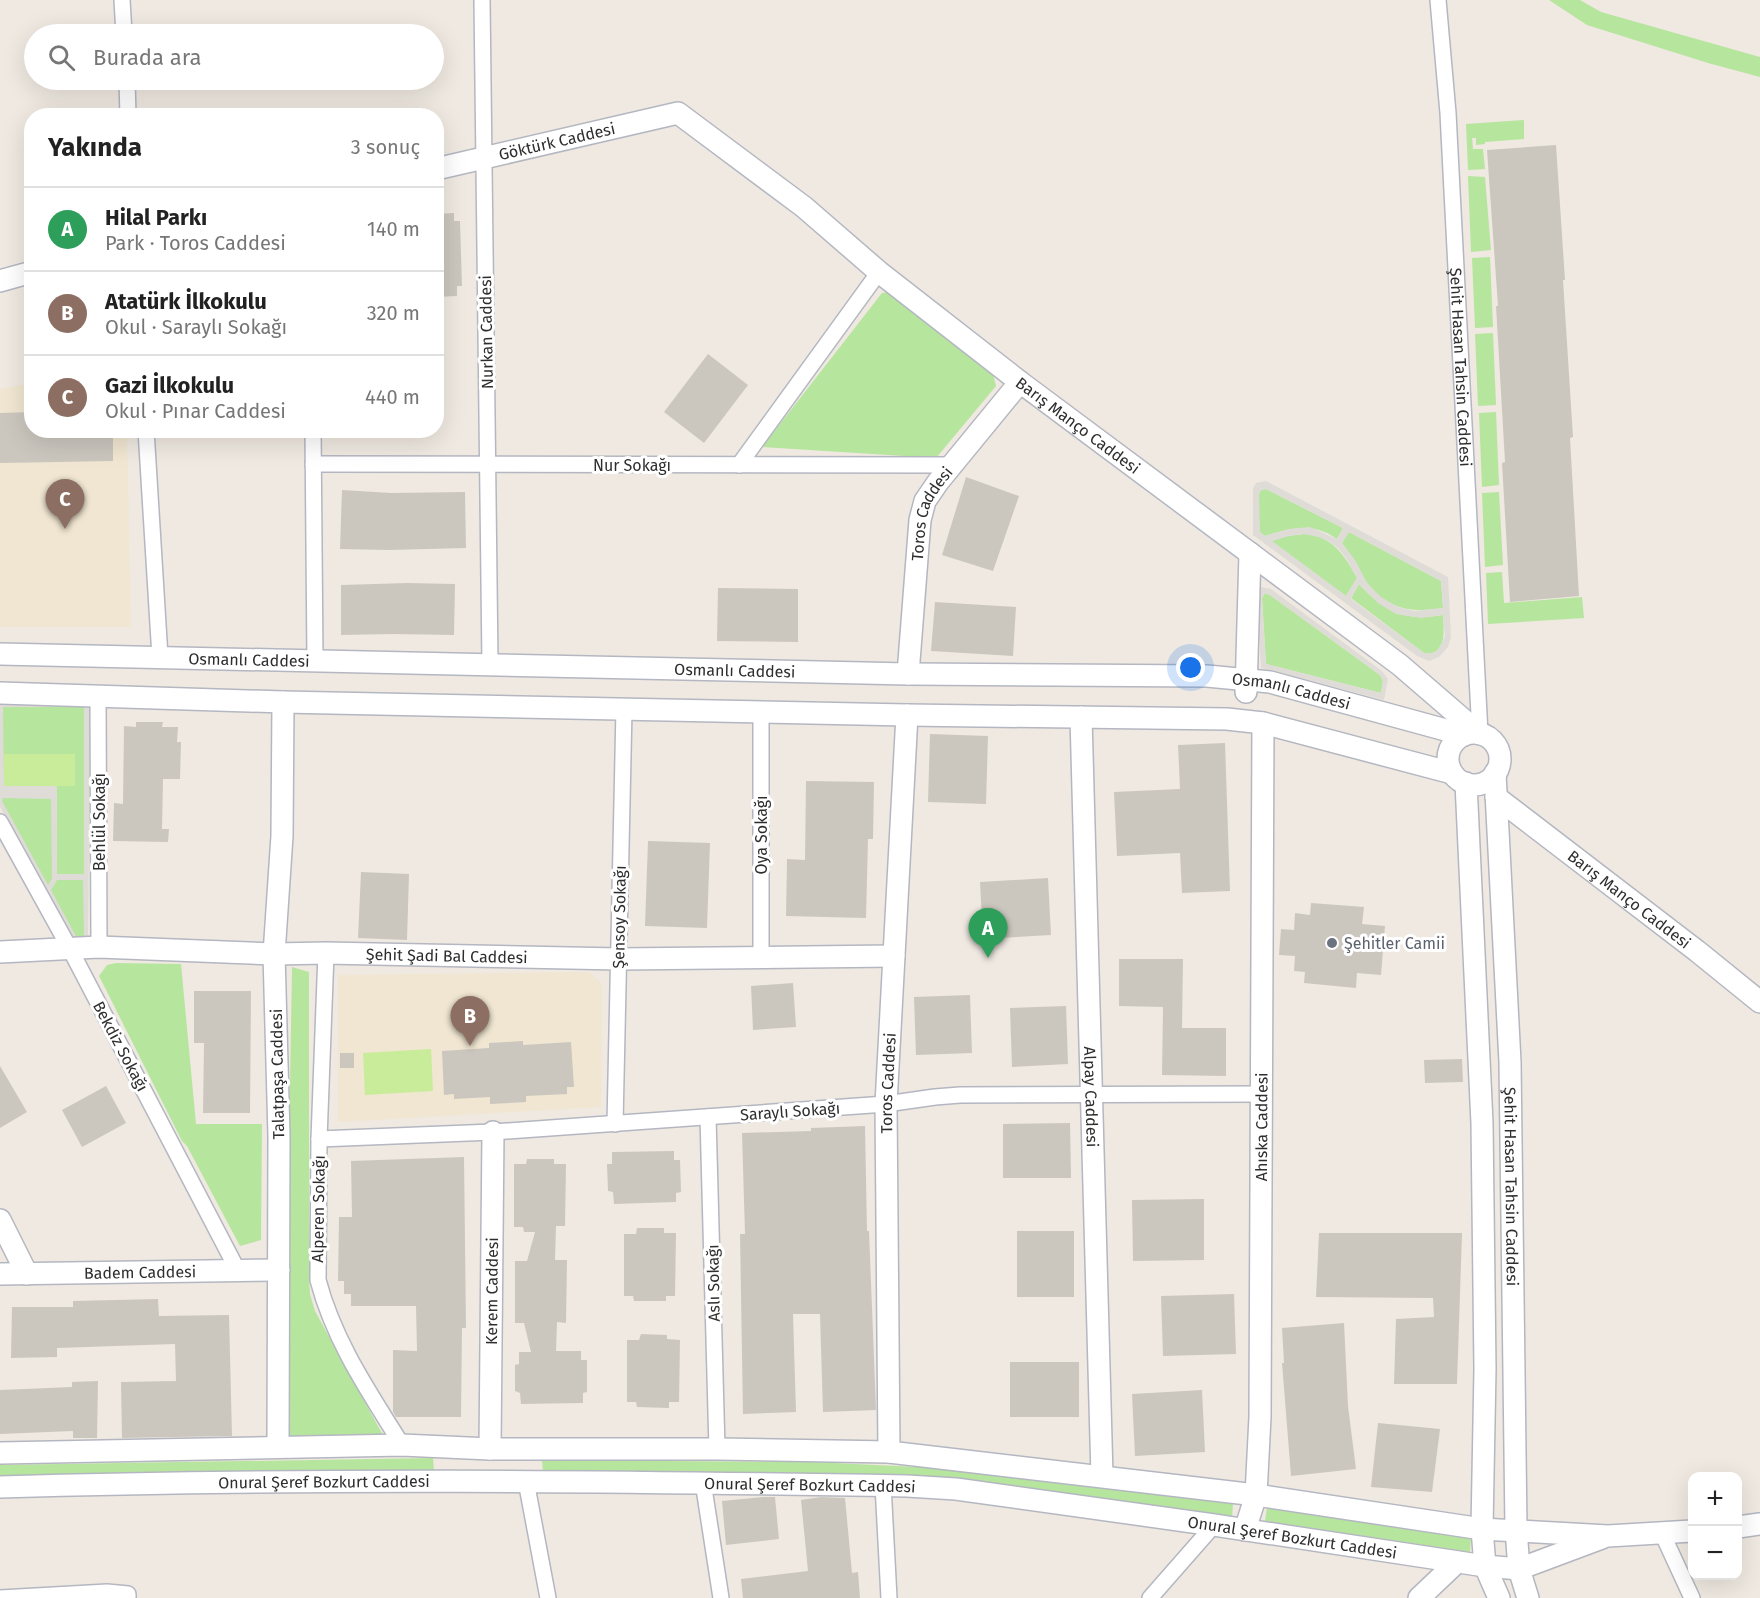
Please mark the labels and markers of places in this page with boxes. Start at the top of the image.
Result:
pin: C [46,480,84,529]
pin: A [968,908,1008,958]
place label: Şehitler Camii [1344,934,1445,954]
marker: Şehitler Camii [1325,936,1339,950]
pin: B [450,996,490,1046]

